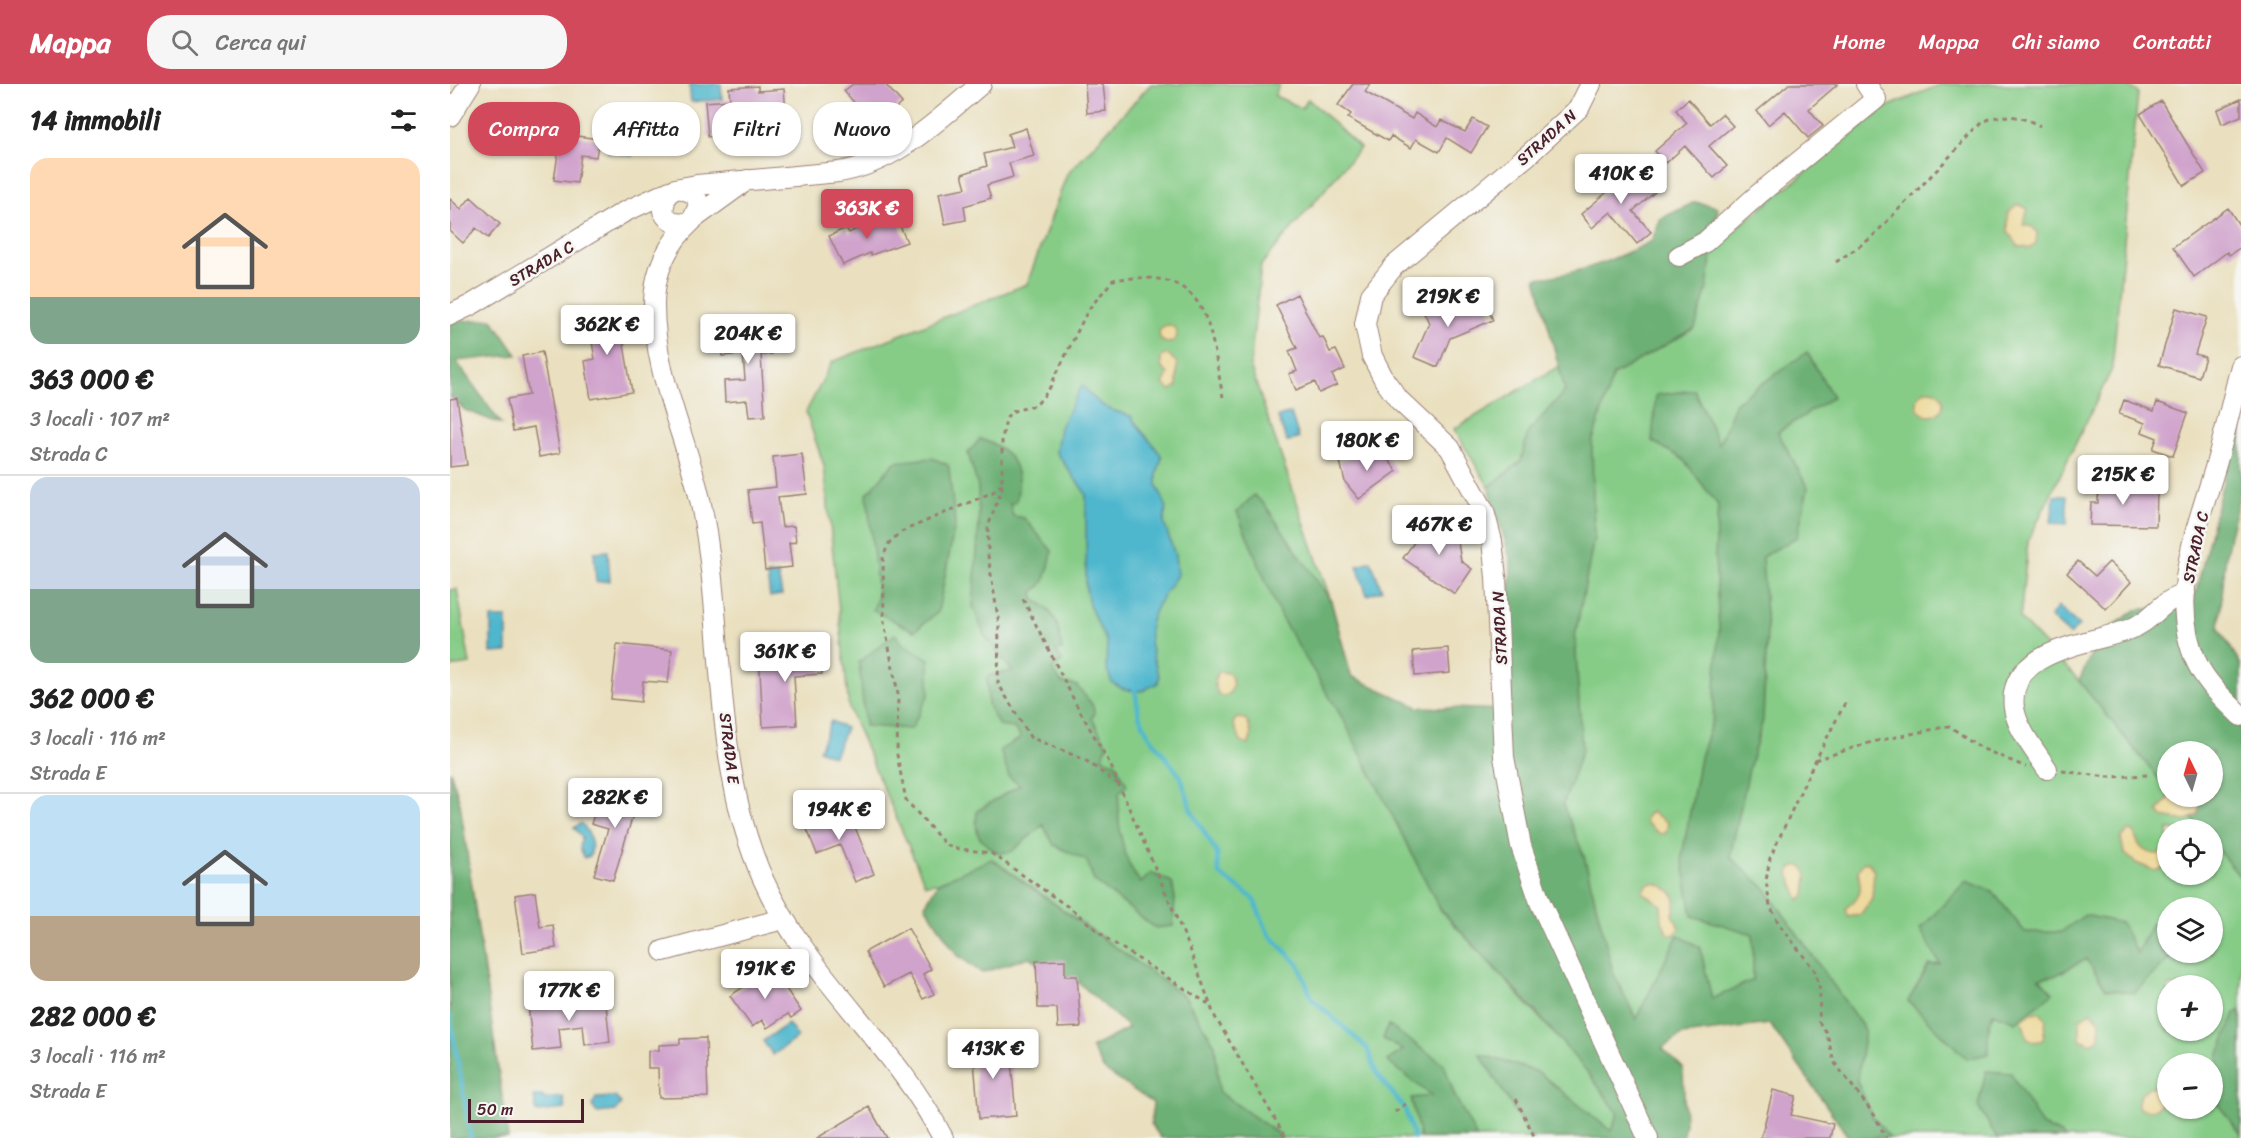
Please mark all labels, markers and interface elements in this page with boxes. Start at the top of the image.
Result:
search box [147,15,567,69]
text: Mappa [30,18,111,67]
text: Cerca qui [216,23,306,62]
text: Home [1833,23,1885,61]
text: Mappa [1918,23,1979,61]
text: Chi siamo [2012,23,2100,61]
text: Contatti [2133,23,2211,61]
icon: search [168,26,201,59]
text: 14 immobili [30,97,160,143]
street label: STRADA N [1509,101,1584,173]
chip: Compra [468,102,580,156]
chip: Affitta [592,102,700,156]
chip: Filtri [712,102,801,156]
chip: Nuovo [813,102,912,156]
icon: filters [387,104,420,137]
pin: 410K € [1572,154,1670,205]
text: 410K € [1589,156,1653,191]
pin: 363K € [818,189,916,240]
text: 363K € [835,191,899,226]
icon: home [171,197,279,305]
street label: STRADA C [503,232,580,295]
pin: 219K € [1399,277,1497,328]
text: 219K € [1416,279,1480,314]
pin: 362K € [558,305,656,356]
text: 362K € [575,307,639,342]
pin: 204K € [699,314,797,365]
text: 204K € [714,316,782,351]
text: 363 000 € [30,356,153,402]
text: 3 locali · 107 m² [30,402,170,437]
pin: 180K € [1318,421,1416,472]
text: 180K € [1335,423,1399,458]
text: Strada C [30,437,108,472]
pin: 215K € [2074,455,2172,506]
text: 215K € [2092,457,2154,492]
pin: 467K € [1390,505,1488,556]
text: 467K € [1406,507,1472,542]
street label: STRADA C [2174,509,2217,586]
icon: home [171,516,279,624]
street label: STRADA N [1483,590,1516,666]
pin: 361K € [736,632,834,683]
text: 361K € [754,634,816,669]
text: 362 000 € [30,675,154,721]
street label: STRADA E [711,711,748,786]
text: 3 locali · 116 m² [30,721,166,756]
north arrow [2157,741,2223,807]
map controls [2157,741,2223,1119]
text: Strada E [30,756,106,791]
pin: 282K € [566,778,664,829]
text: 282K € [582,780,648,815]
pin: 194K € [790,790,888,841]
text: 194K € [807,792,871,827]
button: locate [2157,819,2223,885]
icon: home [171,834,279,942]
button: layers [2157,897,2223,963]
pin: 191K € [716,949,814,1000]
text: 191K € [735,951,795,986]
pin: 177K € [520,971,618,1022]
text: 177K € [538,973,600,1008]
button: + [2157,975,2223,1041]
text: 282 000 € [30,993,156,1039]
pin: 413K € [944,1029,1042,1080]
text: 413K € [962,1031,1024,1066]
text: 3 locali · 116 m² [30,1039,166,1074]
button: − [2157,1053,2223,1119]
text: Strada E [30,1074,106,1109]
text: 50 m [477,1095,513,1124]
scale bar [468,1096,584,1124]

